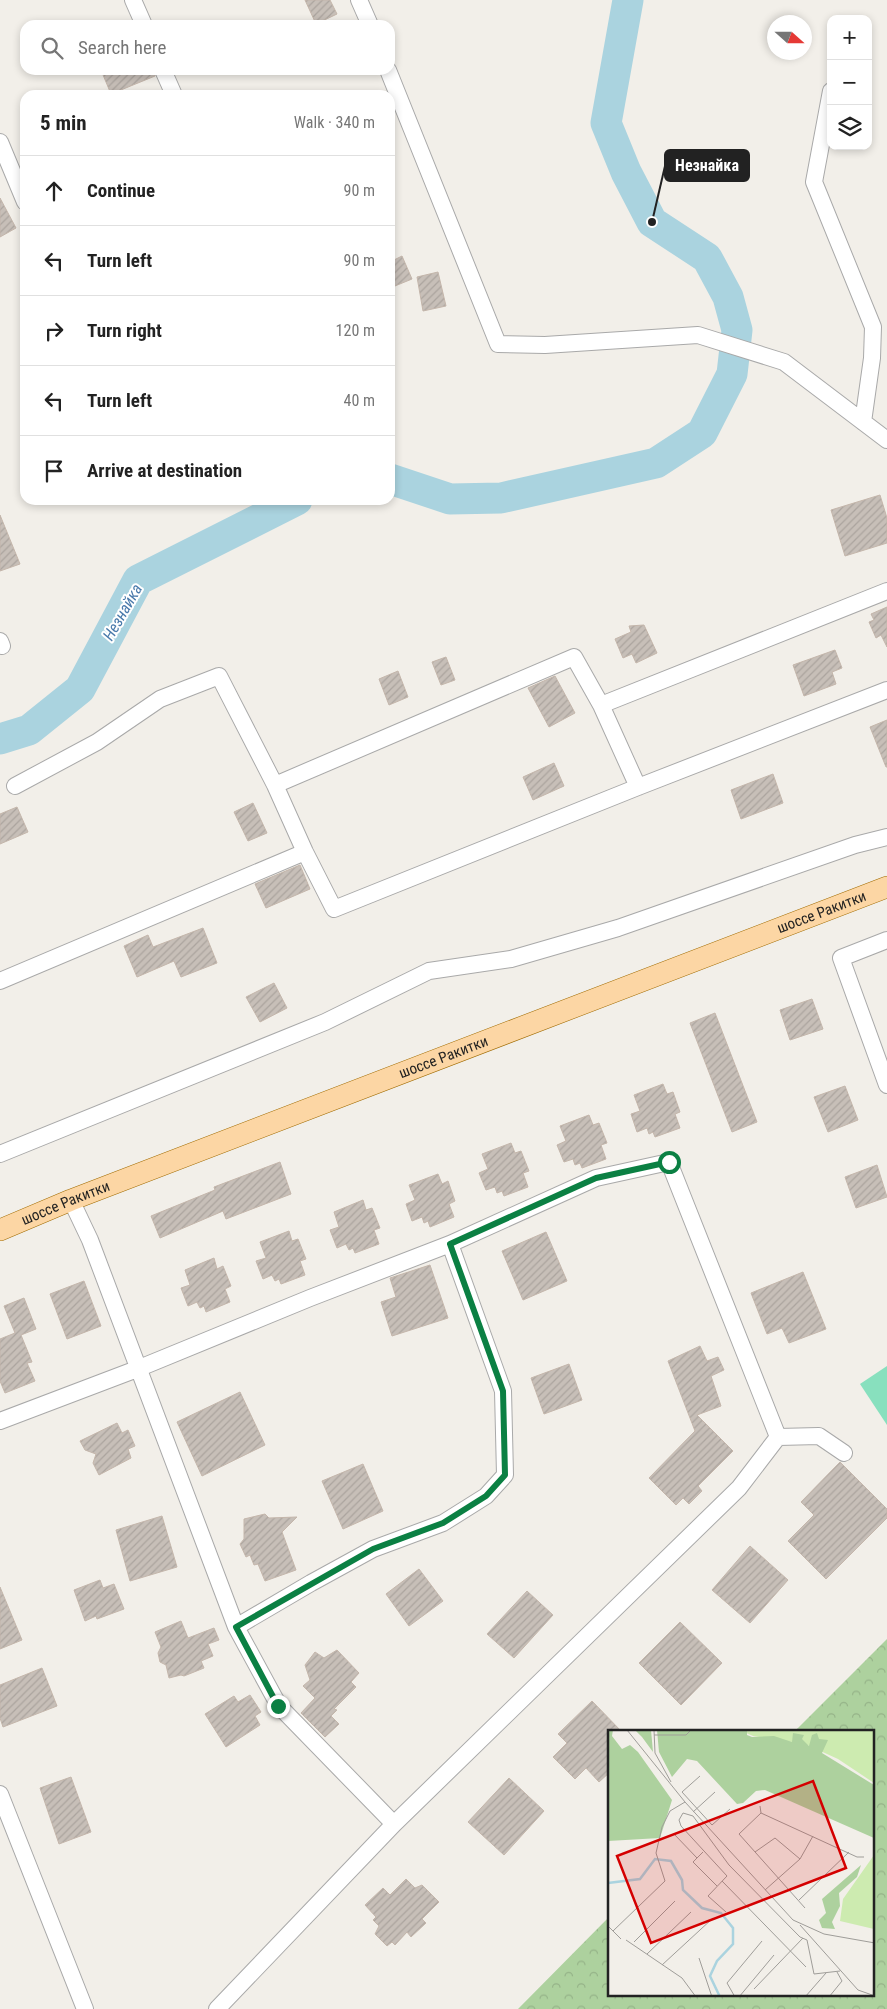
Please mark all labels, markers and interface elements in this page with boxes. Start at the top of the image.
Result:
north arrow [767,15,812,60]
map controls [827,15,872,150]
button: + [827,15,872,60]
search box [20,20,395,75]
icon: search [38,34,66,62]
text: Search here [78,36,166,59]
button: − [827,60,872,105]
button: layers [827,105,872,150]
text: 5 min [40,111,87,135]
text: Walk · 340 m [294,113,375,132]
callout: Незнайка [665,150,749,181]
text: Незнайка [675,156,739,175]
icon: ahead [40,177,68,205]
text: Continue [87,179,155,202]
text: 90 m [343,181,375,200]
icon: left [40,247,68,275]
text: Turn left [87,249,152,272]
text: 90 m [343,251,375,270]
icon: right [40,317,68,345]
text: Turn right [87,319,162,342]
text: 120 m [336,321,375,340]
icon: left [40,387,68,415]
text: Turn left [87,389,152,412]
text: 40 m [343,391,375,410]
icon: arrive [40,457,68,485]
text: Arrive at destination [87,459,242,482]
water label: Незнайка [99,581,146,644]
street label: шоссе Ракитки [774,887,869,937]
street label: шоссе Ракитки [396,1032,491,1082]
route start [658,1151,681,1174]
street label: шоссе Ракитки [19,1177,112,1229]
route end [267,1695,290,1718]
inset map [608,1730,874,1996]

